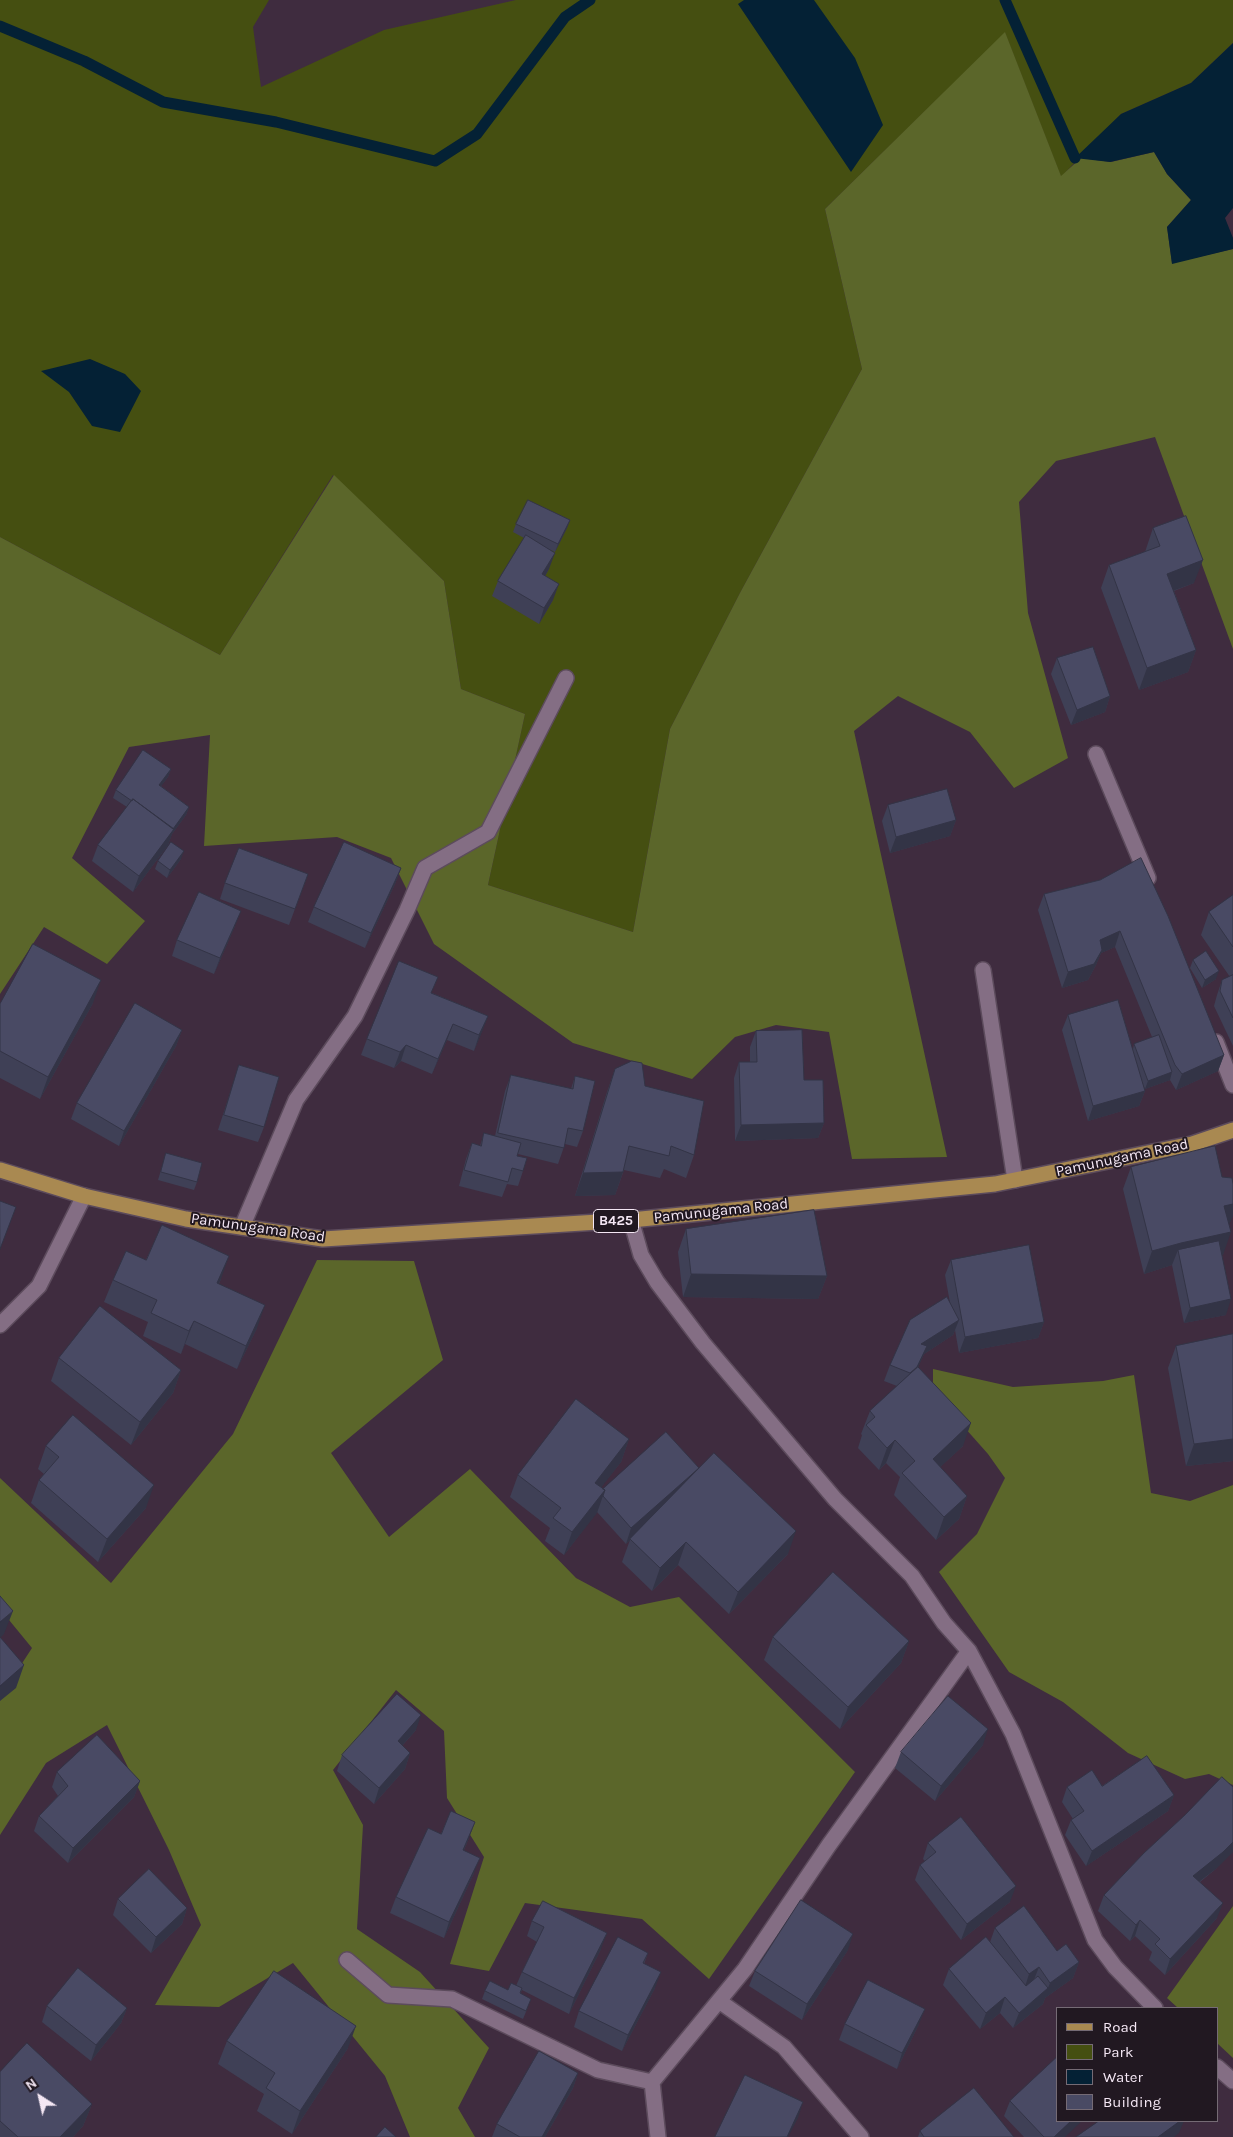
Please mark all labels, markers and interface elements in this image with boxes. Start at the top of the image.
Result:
street label: Pamunugama Road [1054,1135,1190,1181]
street label: Pamunugama Road [653,1195,789,1227]
street label: Pamunugama Road [190,1210,326,1246]
road number: B425 [594,1210,638,1232]
legend [1056,2007,1218,2122]
text: Road [1103,2018,1138,2036]
text: Park [1103,2043,1133,2061]
text: Water [1103,2068,1143,2086]
north arrow [15,2072,65,2122]
text: N [22,2074,40,2094]
text: Building [1103,2093,1161,2111]

